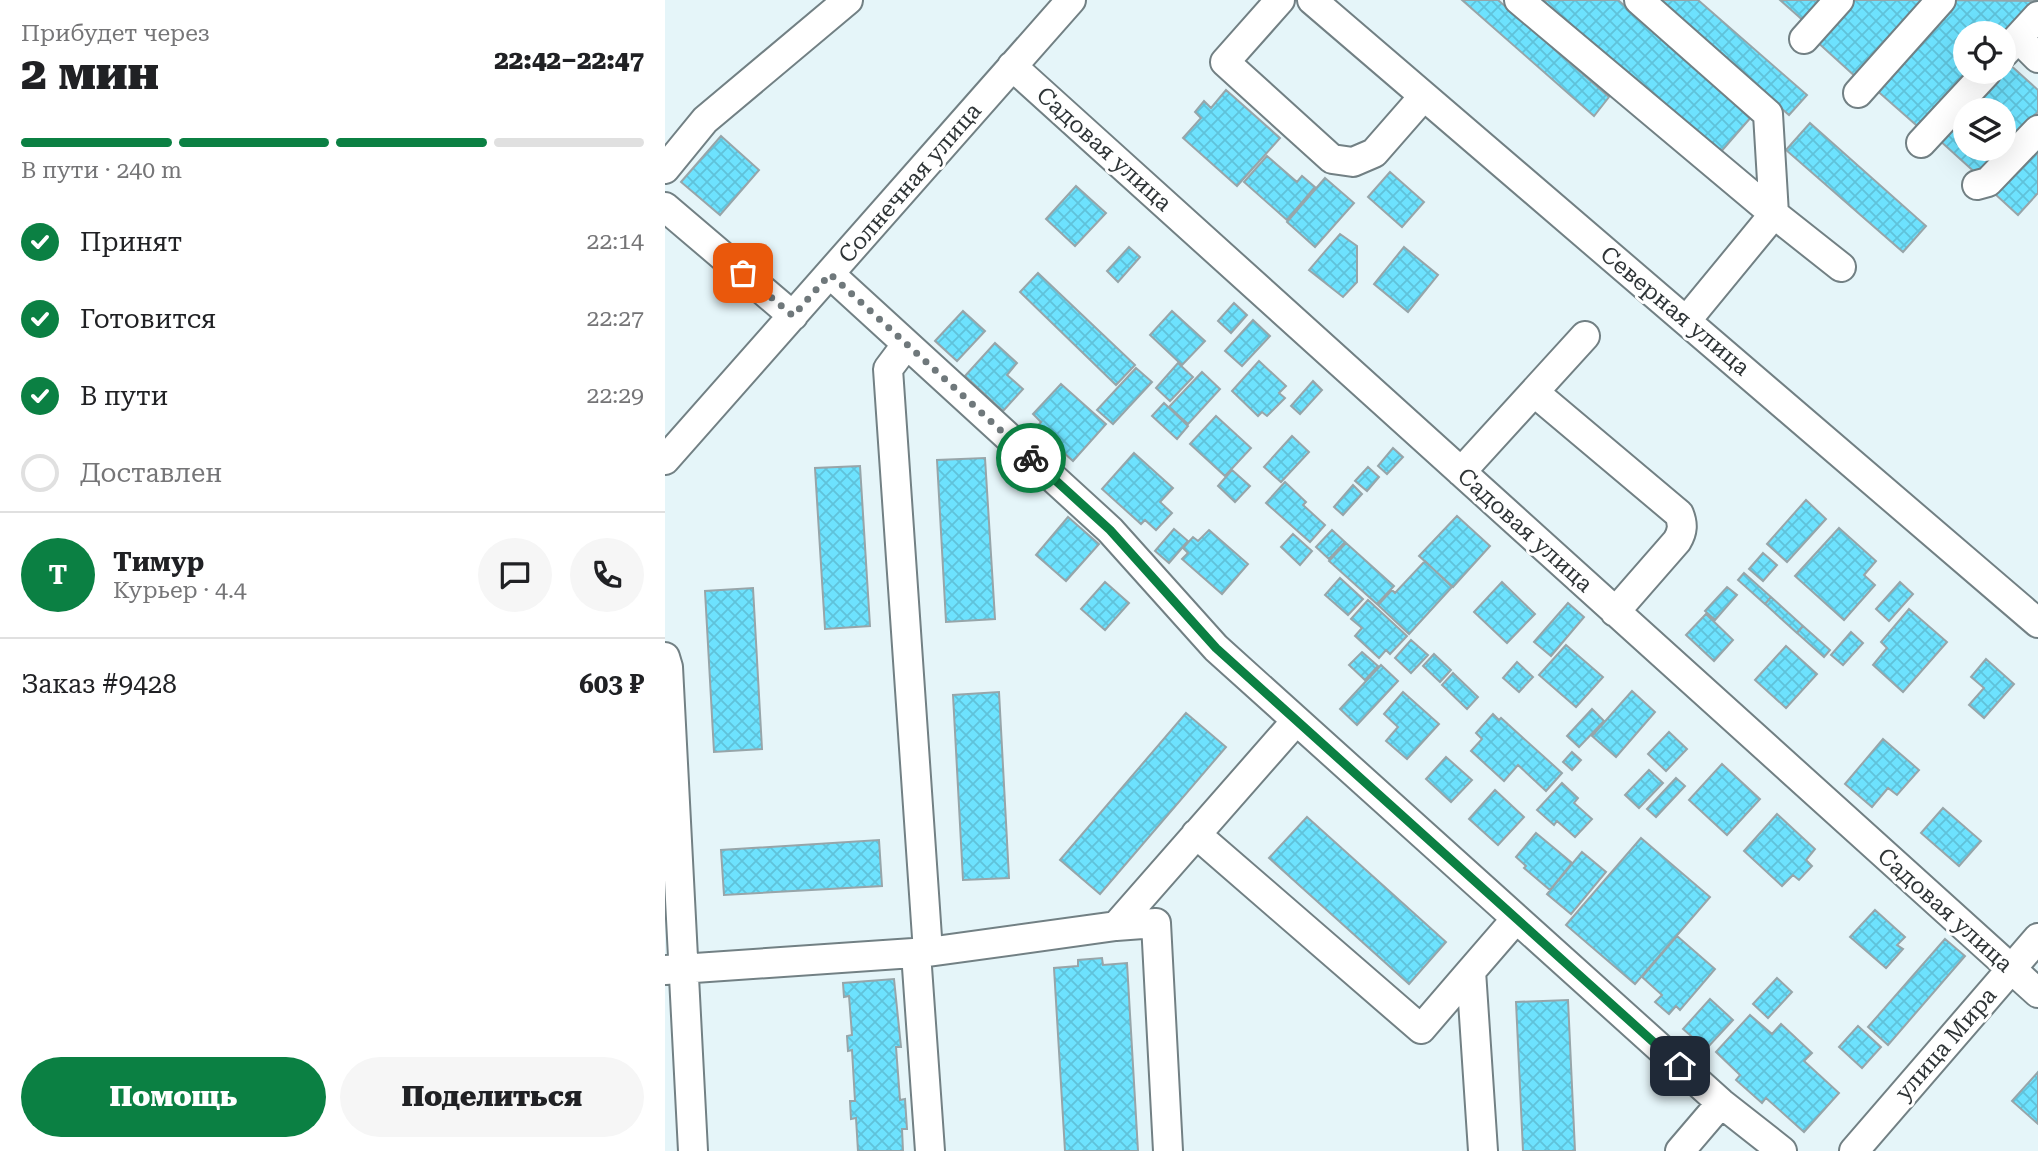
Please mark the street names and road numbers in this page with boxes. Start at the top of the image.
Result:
street label: Садовая улица [1031,81,1177,217]
street label: Солнечная улица [833,97,987,269]
street label: Северная улица [1595,241,1756,382]
street label: Садовая улица [1452,462,1598,598]
street label: Садовая улица [1872,842,2018,978]
street label: улица Мира [1890,982,2003,1106]

